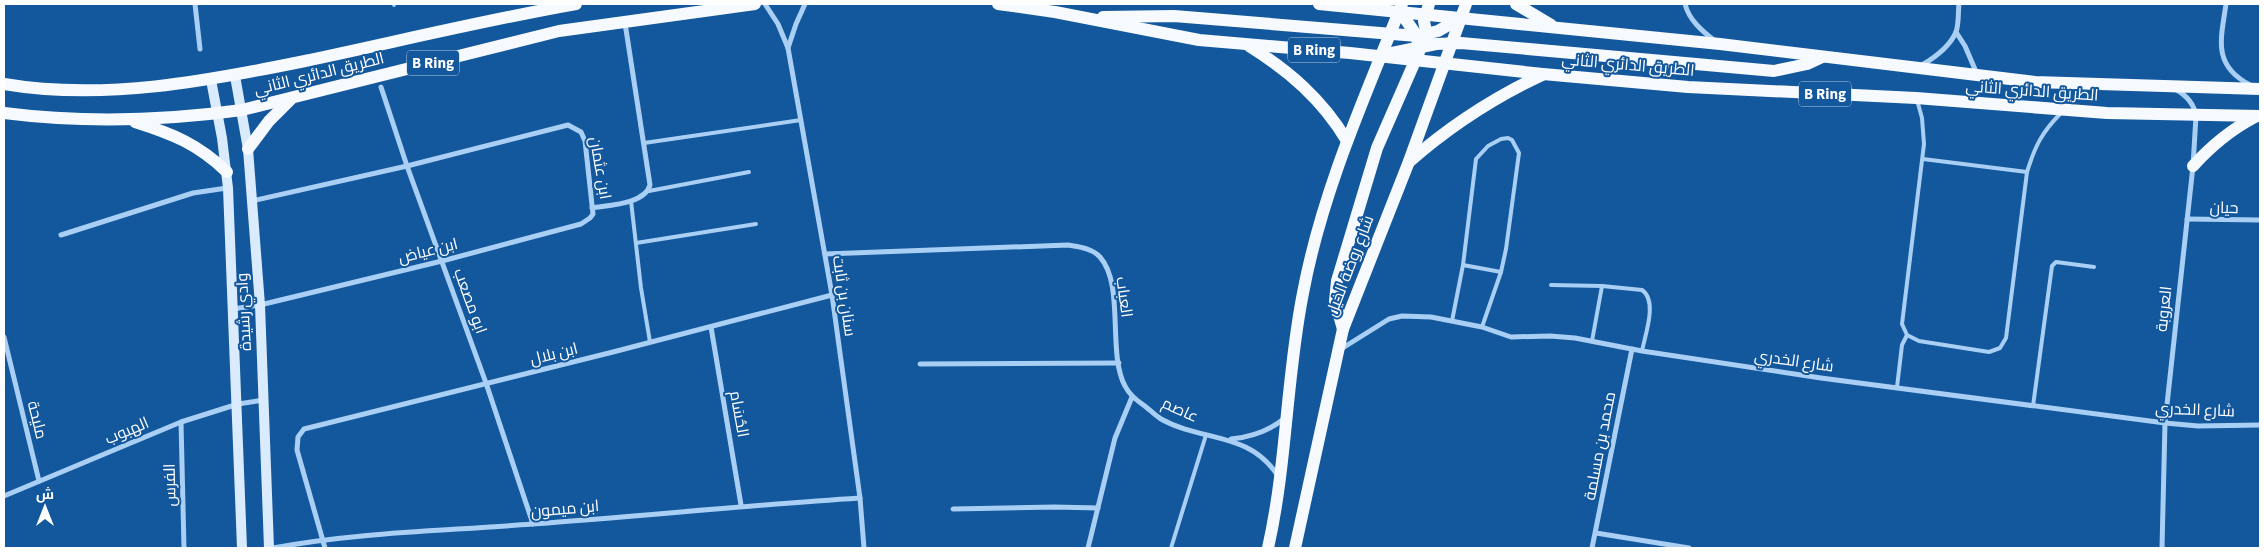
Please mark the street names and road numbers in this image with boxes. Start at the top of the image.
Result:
road number: B Ring [1288,38,1340,62]
street label: الطريق الدائري الثاني [252,47,387,103]
street label: الطريق الدائري الثاني [1560,48,1695,84]
road number: B Ring [407,50,459,76]
street label: الطريق الدائري الثاني [1965,75,2099,109]
road number: B Ring [1799,82,1851,106]
street label: ابن عثمان [584,135,616,201]
street label: حيان [2209,197,2239,219]
street label: شارع روضة الخيل [1321,212,1379,320]
street label: ابن عياض [396,233,460,269]
street label: سنان بن ثابت [827,254,861,338]
street label: ابو مصعب [448,265,492,337]
street label: وادي رشيدة [231,272,259,352]
street label: العباب [1110,275,1138,319]
street label: العروبة [2151,285,2177,333]
street label: ابن بلال [528,337,580,371]
street label: شارع الخدري [1753,345,1835,379]
street label: الحُسَام [724,389,754,439]
street label: محمد بن مسلمة [1579,390,1621,502]
street label: عاصم [1158,392,1202,428]
street label: شارع الخدري [2155,398,2235,424]
street label: مليحة [22,399,52,441]
street label: الهبوب [102,412,152,450]
street label: الفرس [159,463,181,507]
street label: ابن ميمون [530,495,600,523]

